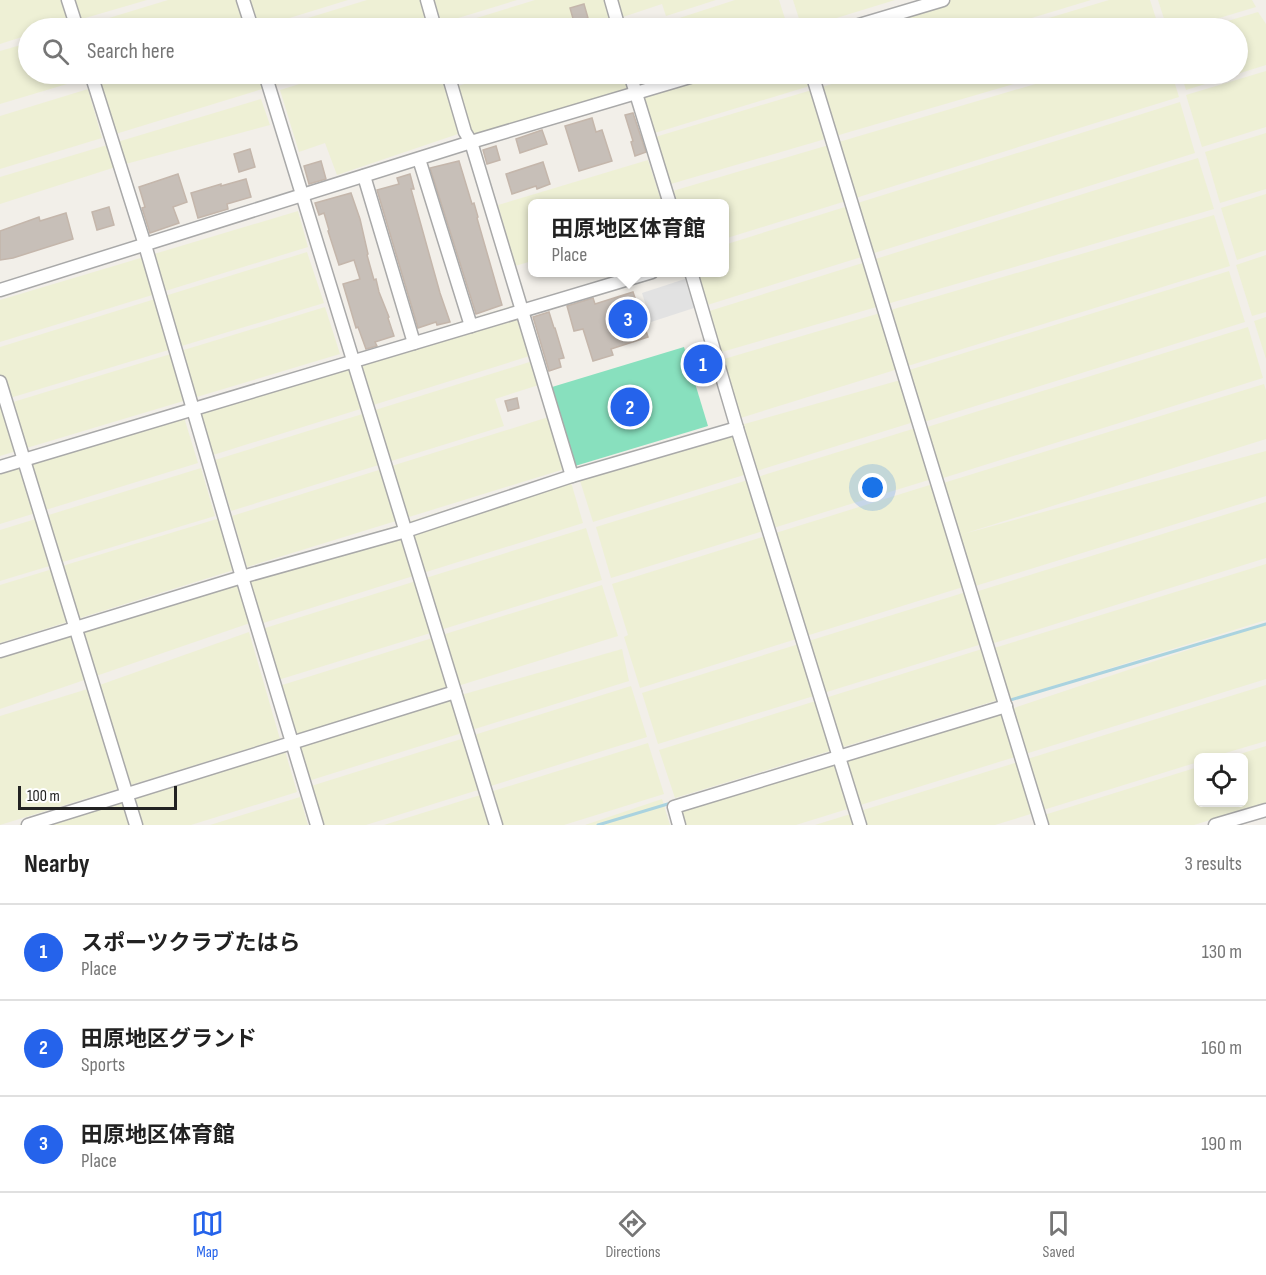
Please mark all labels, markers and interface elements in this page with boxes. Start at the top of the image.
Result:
search box [18,18,1248,84]
icon: search [39,35,72,68]
text: Search here [87,38,174,65]
popup [528,199,729,277]
text: 田原地区体育館 [551,216,706,243]
text: Place [551,243,587,267]
pin: 3 [608,296,648,342]
pin: 1 [684,342,722,386]
pin: 2 [610,384,650,430]
your location [858,473,887,502]
map controls [1194,753,1248,807]
button: locate [1194,753,1248,807]
scale bar [18,783,177,810]
text: 100 m [27,787,60,806]
text: Nearby [24,849,90,880]
text: 3 results [1185,852,1242,876]
text: スポーツクラブたはら [81,930,301,957]
text: 1 [40,940,47,964]
text: 130 m [1202,940,1242,964]
text: Place [81,957,117,981]
text: 田原地区グランド [81,1026,257,1053]
text: 2 [39,1036,48,1060]
text: 160 m [1201,1036,1242,1060]
text: Sports [81,1053,125,1077]
text: 田原地区体育館 [81,1122,235,1149]
text: 3 [39,1132,48,1156]
text: 190 m [1201,1132,1242,1156]
text: Place [81,1149,117,1173]
tab: Map [191,1207,224,1262]
tab: Directions [605,1207,661,1262]
tab: Saved [1042,1207,1075,1262]

